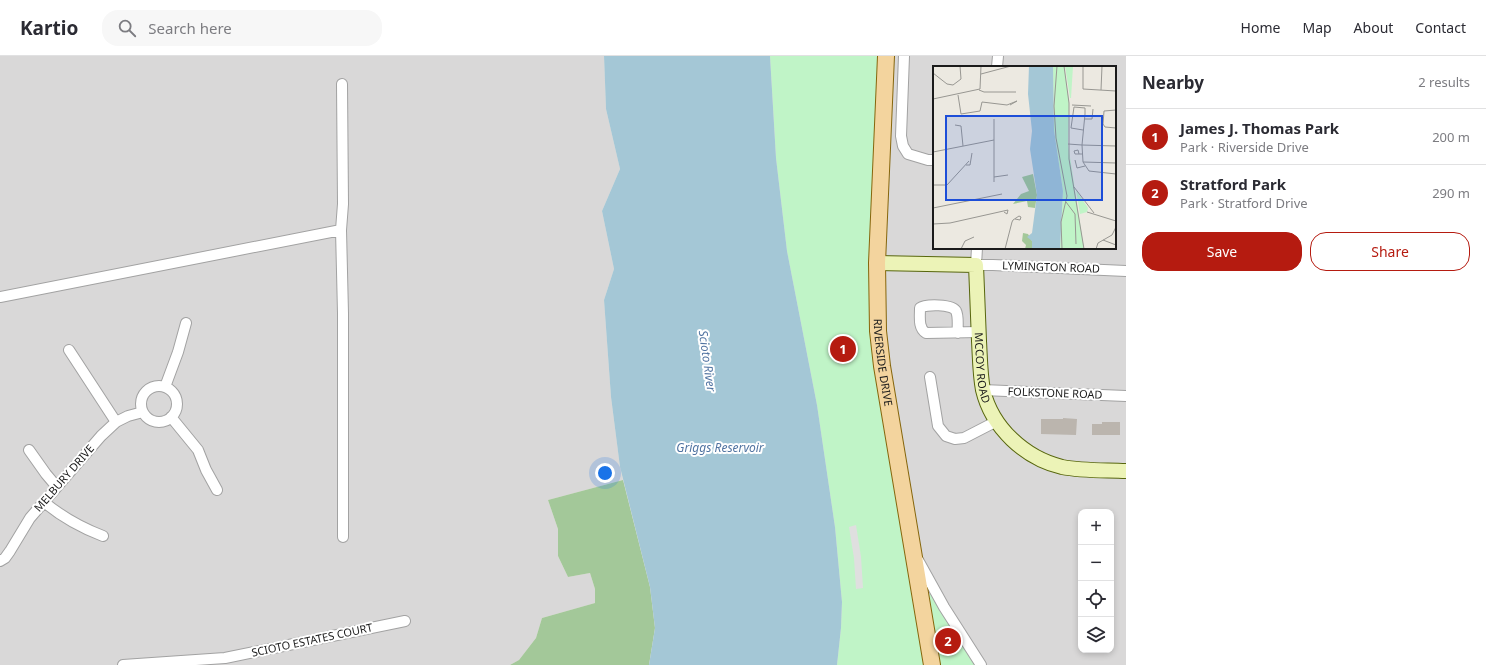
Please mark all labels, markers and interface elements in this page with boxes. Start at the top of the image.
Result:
search box [102,10,382,46]
text: Kartio [20,15,78,41]
icon: search [116,17,138,39]
text: Search here [148,18,232,38]
text: Home [1241,18,1280,37]
text: Map [1302,18,1332,37]
text: About [1354,18,1393,37]
text: Contact [1415,18,1466,37]
inset map [933,66,1116,249]
text: Nearby [1142,71,1204,94]
text: 2 results [1418,73,1470,91]
text: James J. Thomas Park [1180,118,1339,138]
text: 1 [1151,128,1159,146]
text: 200 m [1432,128,1470,146]
text: Park · Riverside Drive [1180,138,1309,156]
text: Stratford Park [1180,174,1286,194]
text: 2 [1151,184,1159,202]
text: 290 m [1432,184,1470,202]
text: Park · Stratford Drive [1180,194,1308,212]
button: Save [1142,232,1302,271]
button: Share [1310,232,1470,271]
street label: LYMINGTON ROAD [1002,257,1100,276]
street label: RIVERSIDE DRIVE [871,319,897,407]
water label: Scioto River [695,329,720,394]
street label: MCCOY ROAD [972,332,995,405]
pin: 1 [830,334,856,364]
street label: FOLKSTONE ROAD [1007,383,1103,402]
water label: Griggs Reservoir [676,439,765,456]
street label: MELBURY DRIVE [30,441,97,514]
your location [595,463,615,483]
map controls [1078,509,1114,653]
button: + [1078,509,1114,545]
button: − [1078,545,1114,581]
button: locate [1078,581,1114,617]
button: layers [1078,617,1114,653]
street label: SCIOTO ESTATES COURT [250,619,374,660]
pin: 2 [935,626,961,656]

